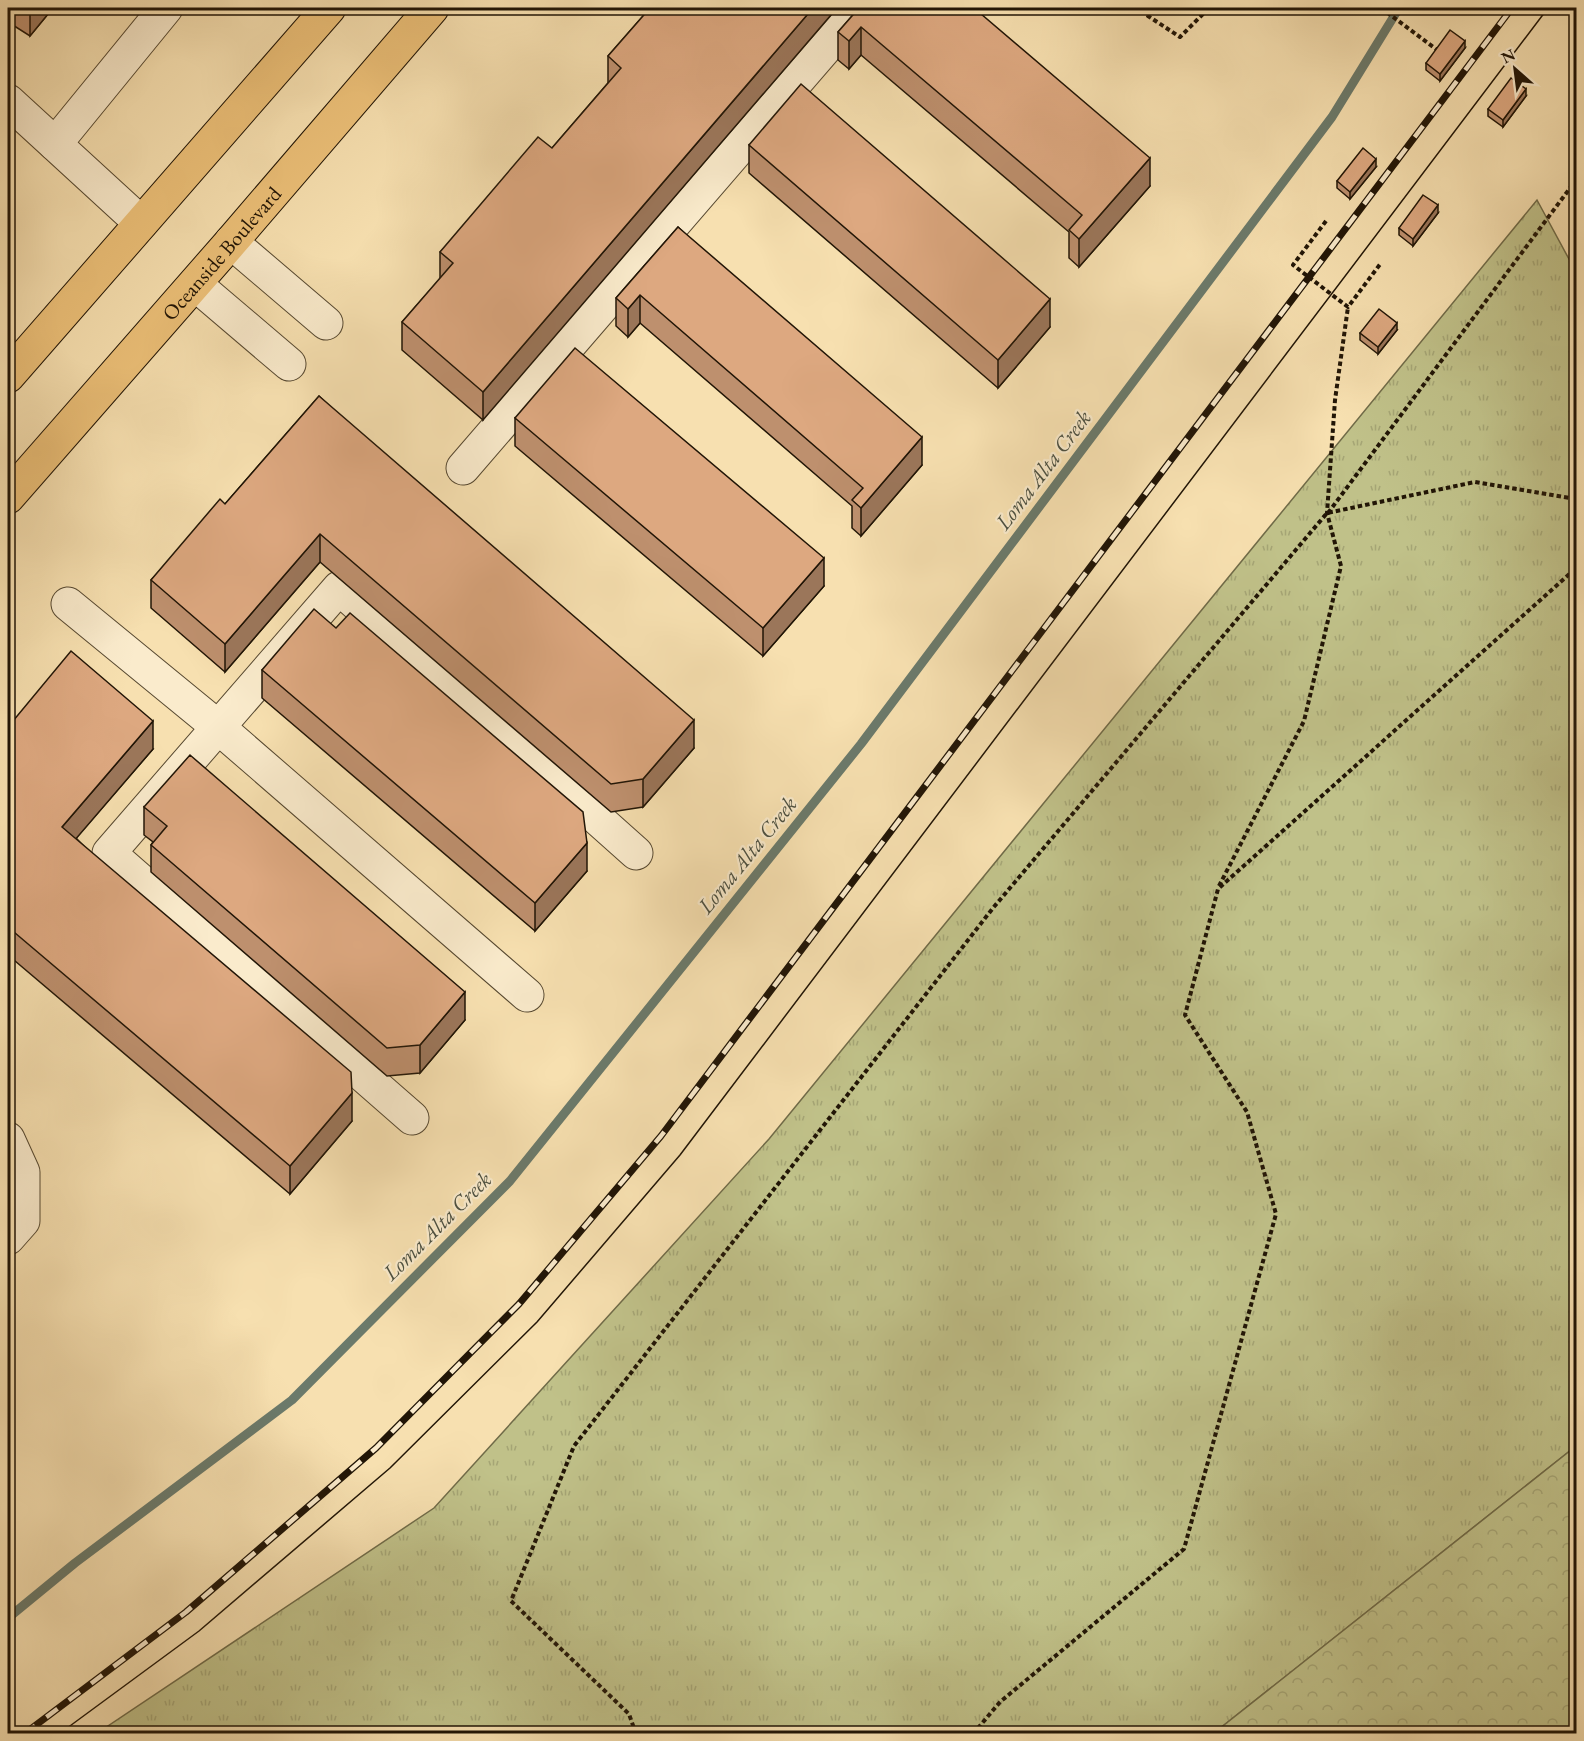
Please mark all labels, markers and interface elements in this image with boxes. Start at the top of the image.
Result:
north arrow [1485,39,1545,99]
text: N [1498,44,1519,69]
street label: Oceanside Boulevard [156,180,287,326]
water label: Loma Alta Creek [988,404,1098,537]
water label: Loma Alta Creek [690,790,803,920]
water label: Loma Alta Creek [376,1165,498,1287]

